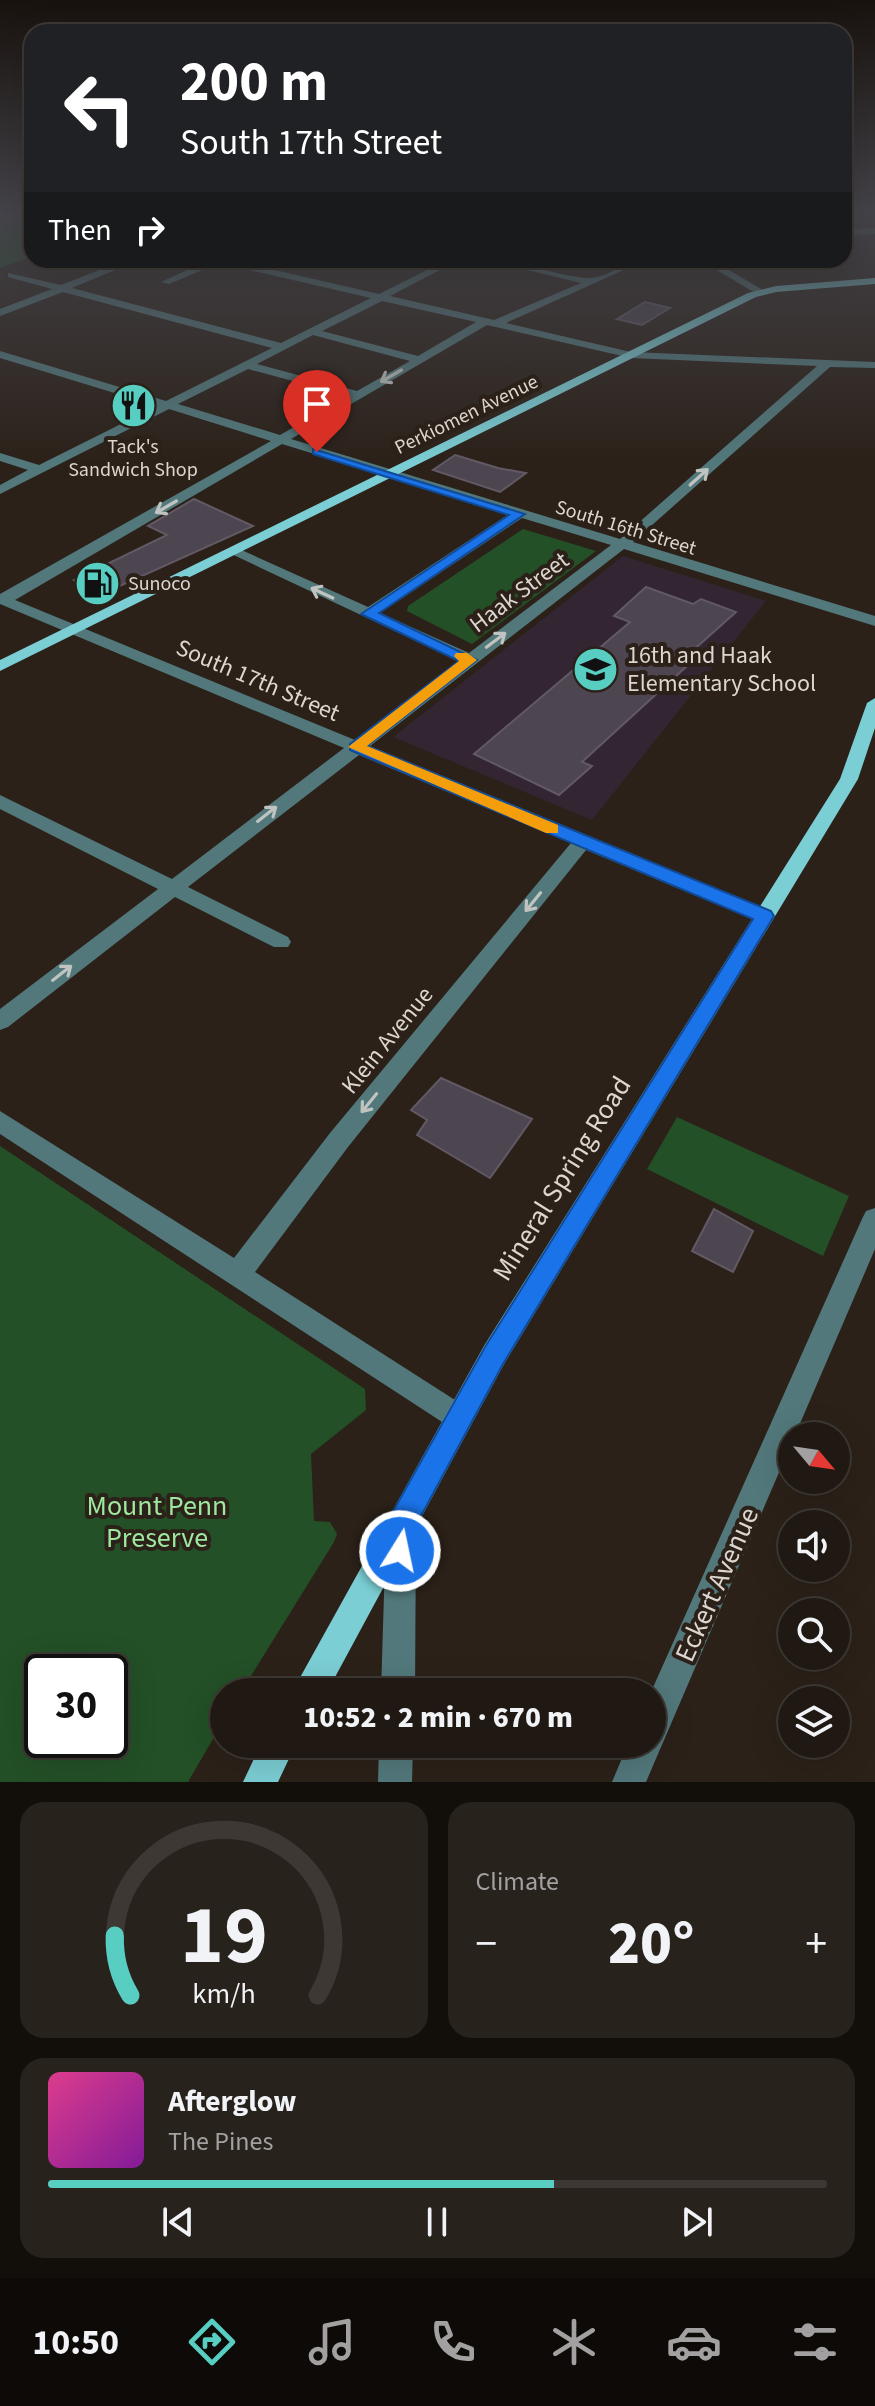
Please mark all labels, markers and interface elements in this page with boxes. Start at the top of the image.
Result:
text: 200 m [180,43,328,122]
icon: left [48,56,152,160]
text: South 17th Street [180,117,442,168]
icon: right [128,208,172,252]
text: Then [48,209,112,252]
street label: Perkiomen Avenue [390,368,543,462]
one-way arrow [380,369,403,385]
pin [283,370,351,452]
restaurant icon: Tack's Sandwich Shop [109,382,157,430]
icon: arrive [295,382,339,426]
place label: Tack's Sandwich Shop [68,433,198,484]
one-way arrow [688,468,708,486]
street label: South 16th Street [552,493,700,563]
one-way arrow [155,500,179,515]
street label: Haak Street [462,543,576,641]
fuel station icon: Sunoco [73,559,121,607]
place label: Sunoco [128,570,191,598]
one-way arrow [311,585,335,600]
street label: South 17th Street [171,630,345,731]
one-way arrow [485,631,506,648]
place label: 16th and Haak Elementary School [627,638,816,701]
school or university icon: 16th and Haak Elementary School [572,645,620,693]
one-way arrow [256,806,277,823]
one-way arrow [525,891,543,912]
one-way arrow [51,965,72,982]
street label: Klein Avenue [333,979,442,1102]
street label: Mineral Spring Road [483,1068,641,1289]
one-way arrow [361,1092,378,1113]
north arrow [778,1422,850,1494]
map controls [778,1422,850,1758]
park label: Mount Penn Preserve [87,1486,227,1558]
street label: Eckert Avenue [665,1501,769,1668]
position arrow [358,1509,442,1593]
button: sound [778,1510,850,1582]
button: search [778,1598,850,1670]
speed limit sign: 30 [24,1654,128,1758]
button: layers [778,1686,850,1758]
text: 10:52 · 2 min · 670 m [303,1696,573,1739]
text: Climate [476,1863,559,1900]
text: 19 [180,1877,268,1995]
text: 20° [608,1902,694,1987]
text: − [476,1913,497,1976]
text: + [805,1913,827,1976]
text: km/h [192,1974,255,2014]
text: Afterglow [168,2080,296,2123]
text: The Pines [168,2123,273,2160]
icon: previous [156,2200,200,2244]
icon: pause [415,2200,459,2244]
icon: next [675,2200,719,2244]
icon: directions [184,2314,240,2370]
icon: music [304,2314,360,2370]
icon: phone [425,2314,481,2370]
icon: climate [546,2314,602,2370]
icon: car [666,2314,722,2370]
icon: filters [787,2314,843,2370]
text: 10:50 [32,2317,119,2368]

